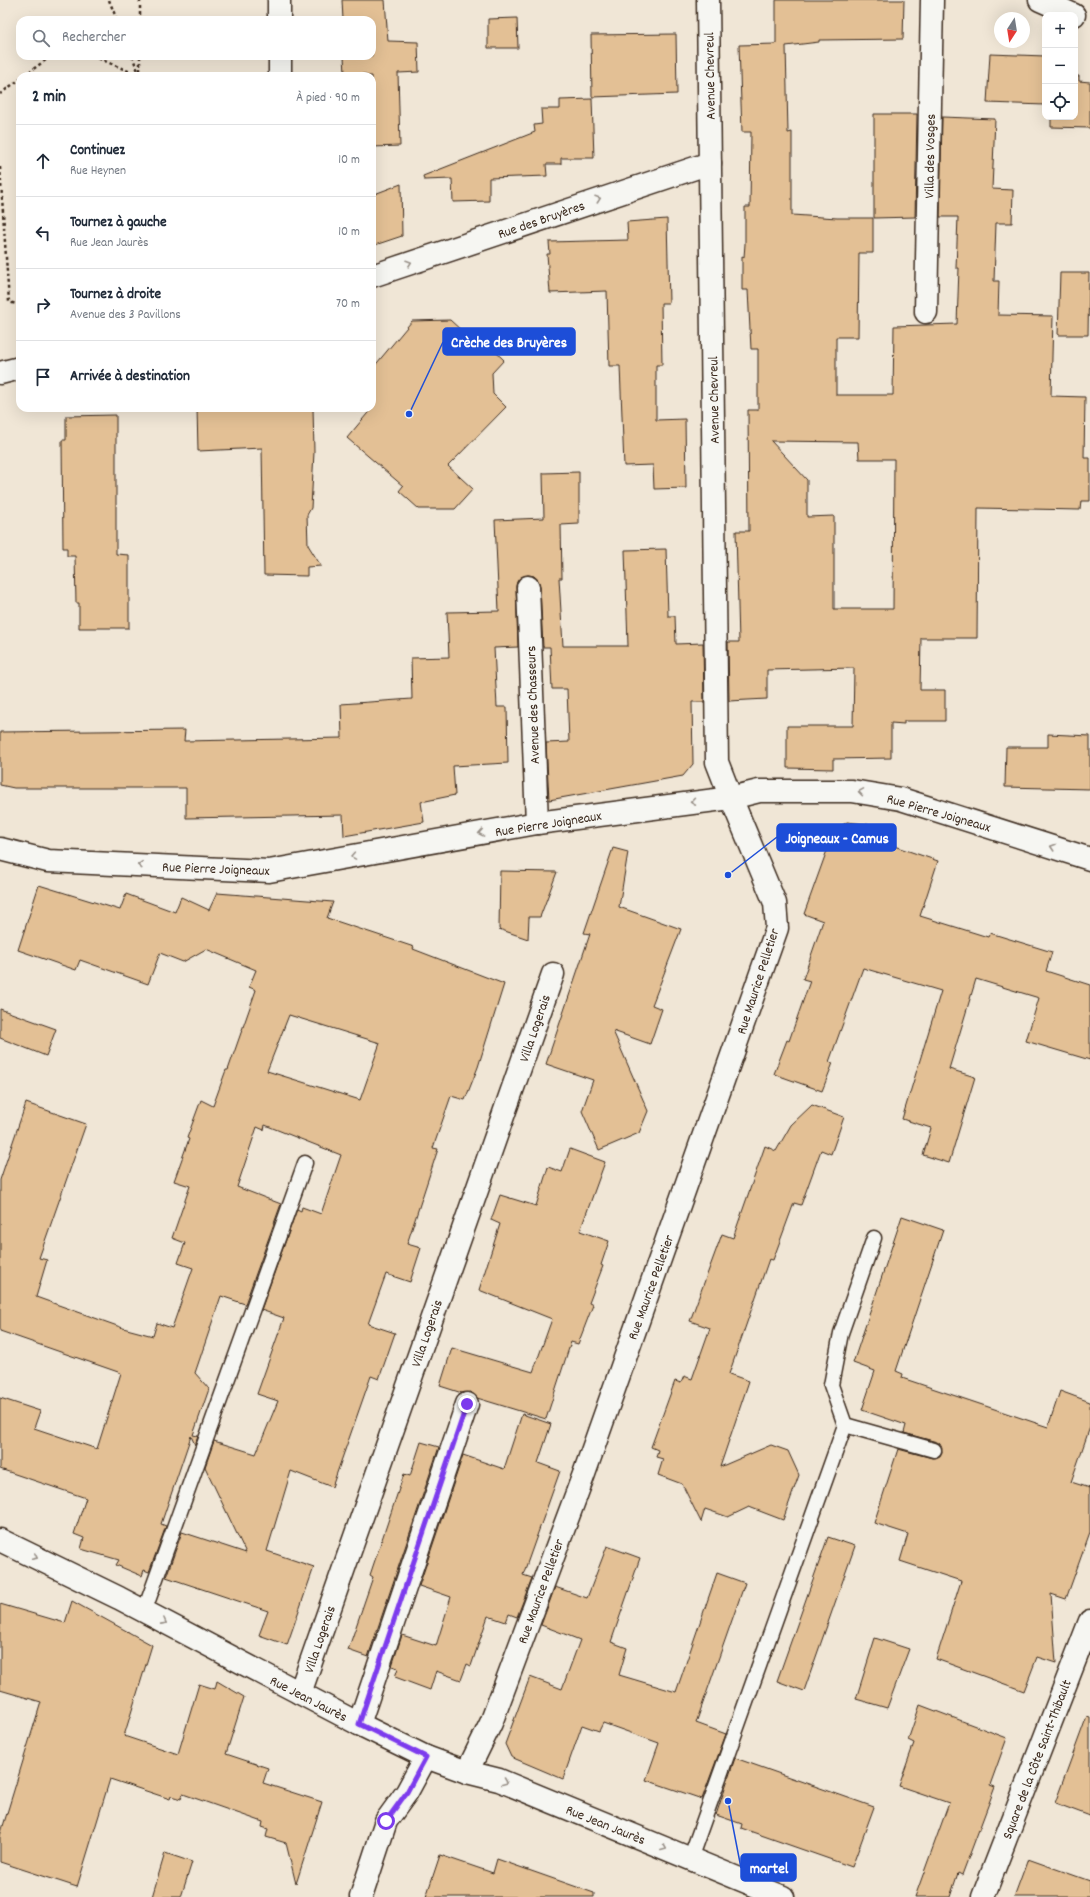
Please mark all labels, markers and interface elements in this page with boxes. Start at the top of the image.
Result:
north arrow [994,12,1030,48]
map controls [1042,12,1078,120]
button: + [1042,12,1078,48]
search box [16,16,376,60]
icon: search [30,27,52,49]
text: Rechercher [62,27,126,49]
street label: Avenue Chevreul [700,31,722,120]
button: − [1042,48,1078,84]
button: locate [1042,84,1078,120]
text: 2 min [32,86,66,110]
text: À pied · 90 m [296,89,360,108]
street label: Villa des Vosges [920,113,942,199]
text: Continuez [70,140,125,162]
icon: ahead [32,150,54,172]
text: 10 m [338,151,360,170]
text: Rue Heynen [70,162,126,181]
one-way arrow [595,196,602,204]
street label: Rue des Bruyères [495,197,588,245]
text: Tournez à gauche [70,212,167,234]
icon: left [32,222,54,244]
text: 10 m [338,223,360,242]
text: Rue Jean Jaurès [70,234,149,253]
one-way arrow [405,260,412,268]
text: Tournez à droite [70,284,161,306]
icon: right [32,294,54,316]
text: 70 m [336,295,360,314]
text: Avenue des 3 Pavillons [70,306,181,325]
callout: Crèche des Bruyères [443,328,575,355]
text: Crèche des Bruyères [451,333,567,355]
street label: Avenue Chevreul [704,355,726,444]
icon: arrive [32,366,54,388]
text: Arrivée à destination [70,366,190,388]
street label: Avenue des Chasseurs [522,645,546,764]
one-way arrow [858,788,864,797]
street label: Rue Pierre Joigneaux [884,789,993,838]
one-way arrow [689,797,696,806]
street label: Rue Pierre Joigneaux [494,807,603,843]
callout: Joigneaux - Camus [777,824,896,851]
one-way arrow [478,829,484,837]
text: Joigneaux - Camus [785,829,889,851]
one-way arrow [1050,843,1057,852]
one-way arrow [350,851,356,860]
street label: Rue Pierre Joigneaux [162,858,270,882]
one-way arrow [137,861,143,869]
street label: Rue Maurice Pelletier [732,925,786,1037]
street label: Villa Logerais [515,992,557,1065]
street label: Rue Maurice Pelletier [624,1232,680,1343]
street label: Villa Logerais [407,1297,449,1370]
route end [458,1395,476,1413]
street label: Rue Maurice Pelletier [514,1536,570,1647]
one-way arrow [31,1553,38,1560]
street label: Villa Logerais [300,1603,342,1676]
one-way arrow [159,1617,167,1625]
street label: Rue Jean Jaurès [266,1672,350,1728]
street label: Square de la Côte Saint-Thibault [998,1677,1078,1843]
one-way arrow [501,1778,508,1786]
street label: Rue Jean Jaurès [562,1801,648,1851]
route start [377,1812,395,1830]
one-way arrow [659,1843,667,1851]
callout: martel [741,1854,796,1881]
text: martel [750,1859,789,1881]

